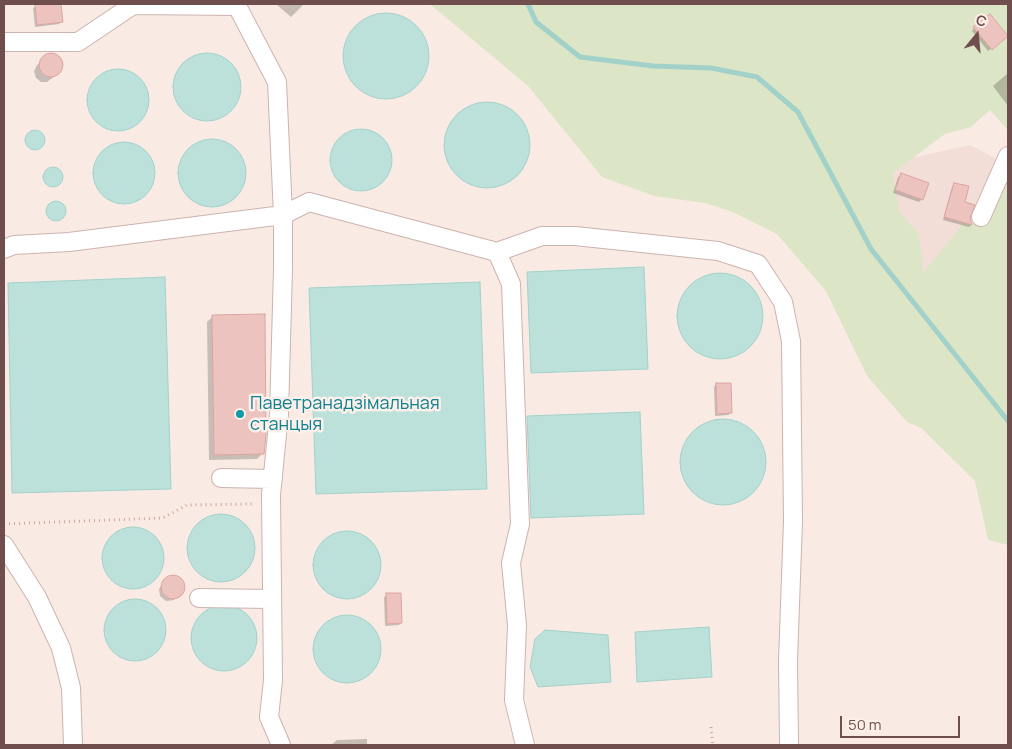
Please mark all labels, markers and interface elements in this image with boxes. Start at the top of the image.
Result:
north arrow [952,10,1002,60]
text: С [974,10,989,31]
place label: Паветранадзімальная станцыя [250,393,440,436]
marker: Паветранадзімальная станцыя [234,408,246,420]
scale bar [842,706,962,738]
text: 50 m [848,714,882,735]

